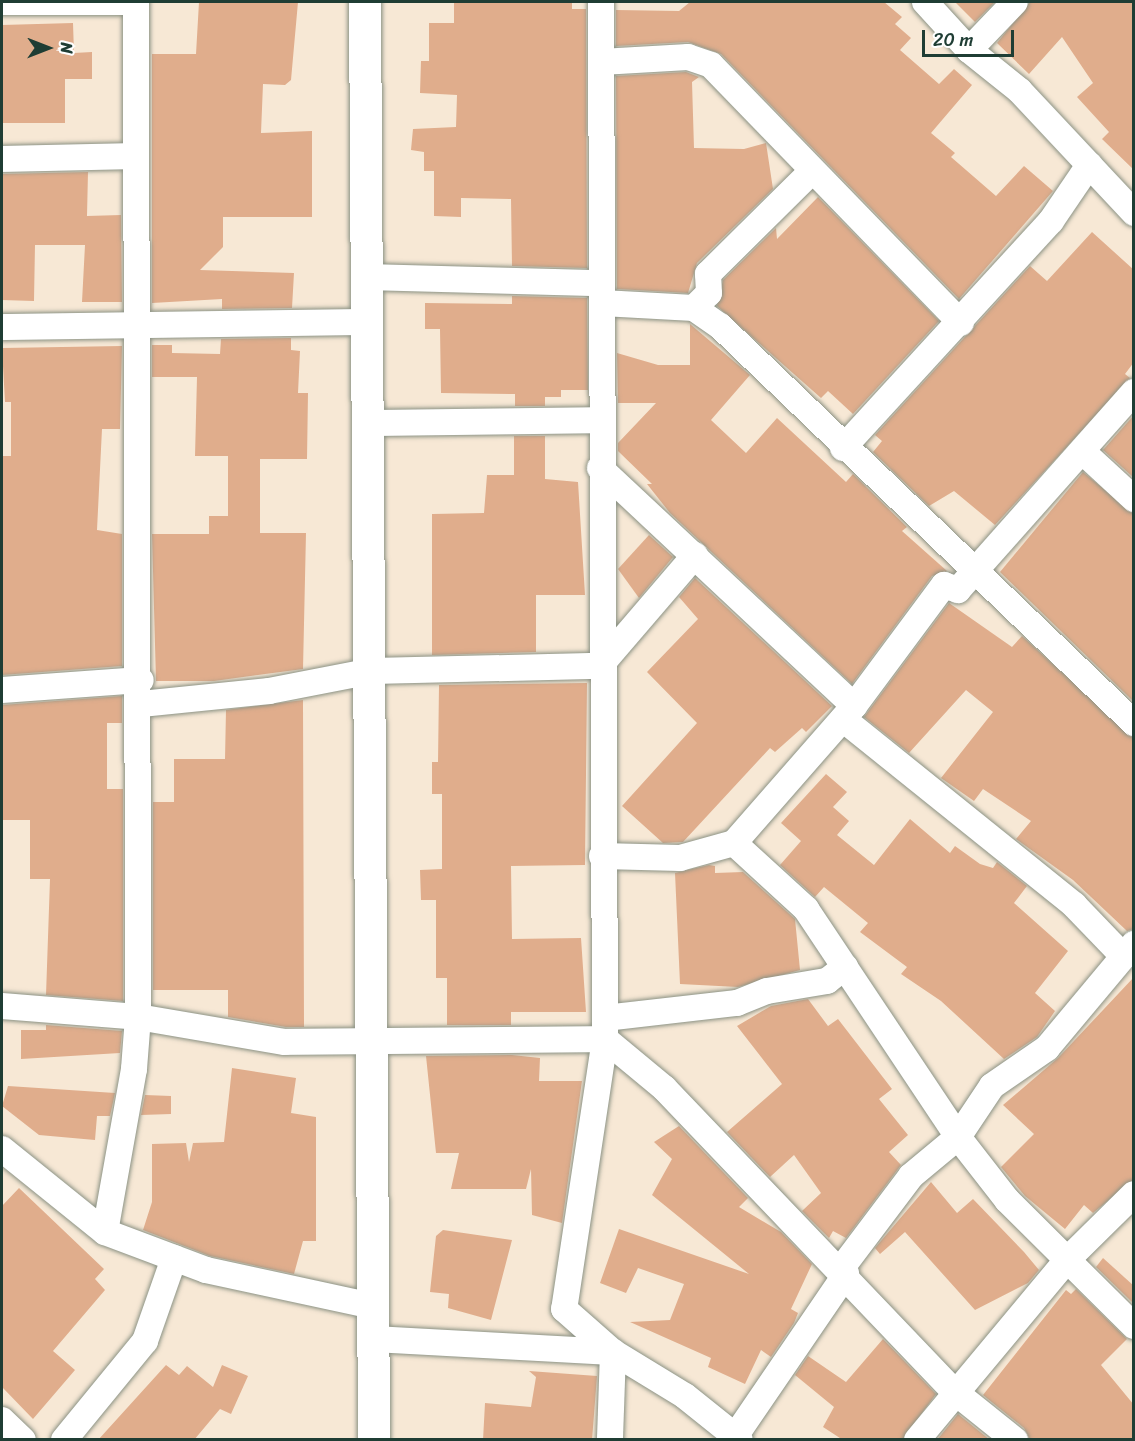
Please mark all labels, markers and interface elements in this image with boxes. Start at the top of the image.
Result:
north arrow [18,18,78,78]
scale bar [925,18,1016,56]
text: 20 m [933,24,973,56]
text: N [52,42,81,54]

